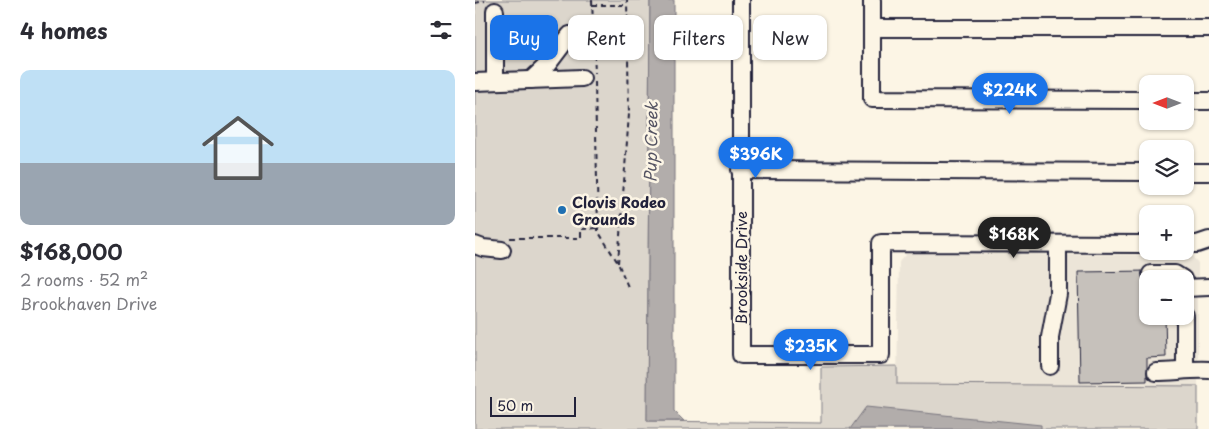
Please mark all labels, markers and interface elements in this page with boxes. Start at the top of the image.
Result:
text: 4 homes [20,14,107,46]
chip: Buy [490,15,558,60]
chip: Rent [568,15,644,60]
chip: Filters [654,15,743,60]
chip: New [753,15,827,60]
icon: filters [427,16,455,44]
pin: $224K [975,72,1045,115]
north arrow [1139,75,1194,130]
map controls [1139,75,1194,325]
text: $224K [983,77,1037,101]
water label: Pup Creek [637,100,663,182]
icon: home [193,103,283,193]
pin: $396K [721,136,791,179]
button: layers [1139,140,1194,195]
text: $396K [729,141,783,165]
place label: Clovis Rodeo Grounds [572,190,666,230]
marker: Clovis Rodeo Grounds [556,204,568,216]
button: + [1139,205,1194,260]
street label: Brookside Drive [729,211,752,325]
pin: $168K [979,216,1049,259]
text: $168K [989,221,1039,245]
text: $168,000 [20,235,123,267]
text: 2 rooms · 52 m² [20,267,148,291]
button: − [1139,270,1194,325]
text: Brookhaven Drive [20,291,157,315]
pin: $235K [776,328,846,371]
text: $235K [784,333,838,357]
scale bar [490,394,576,417]
text: 50 m [497,395,533,416]

